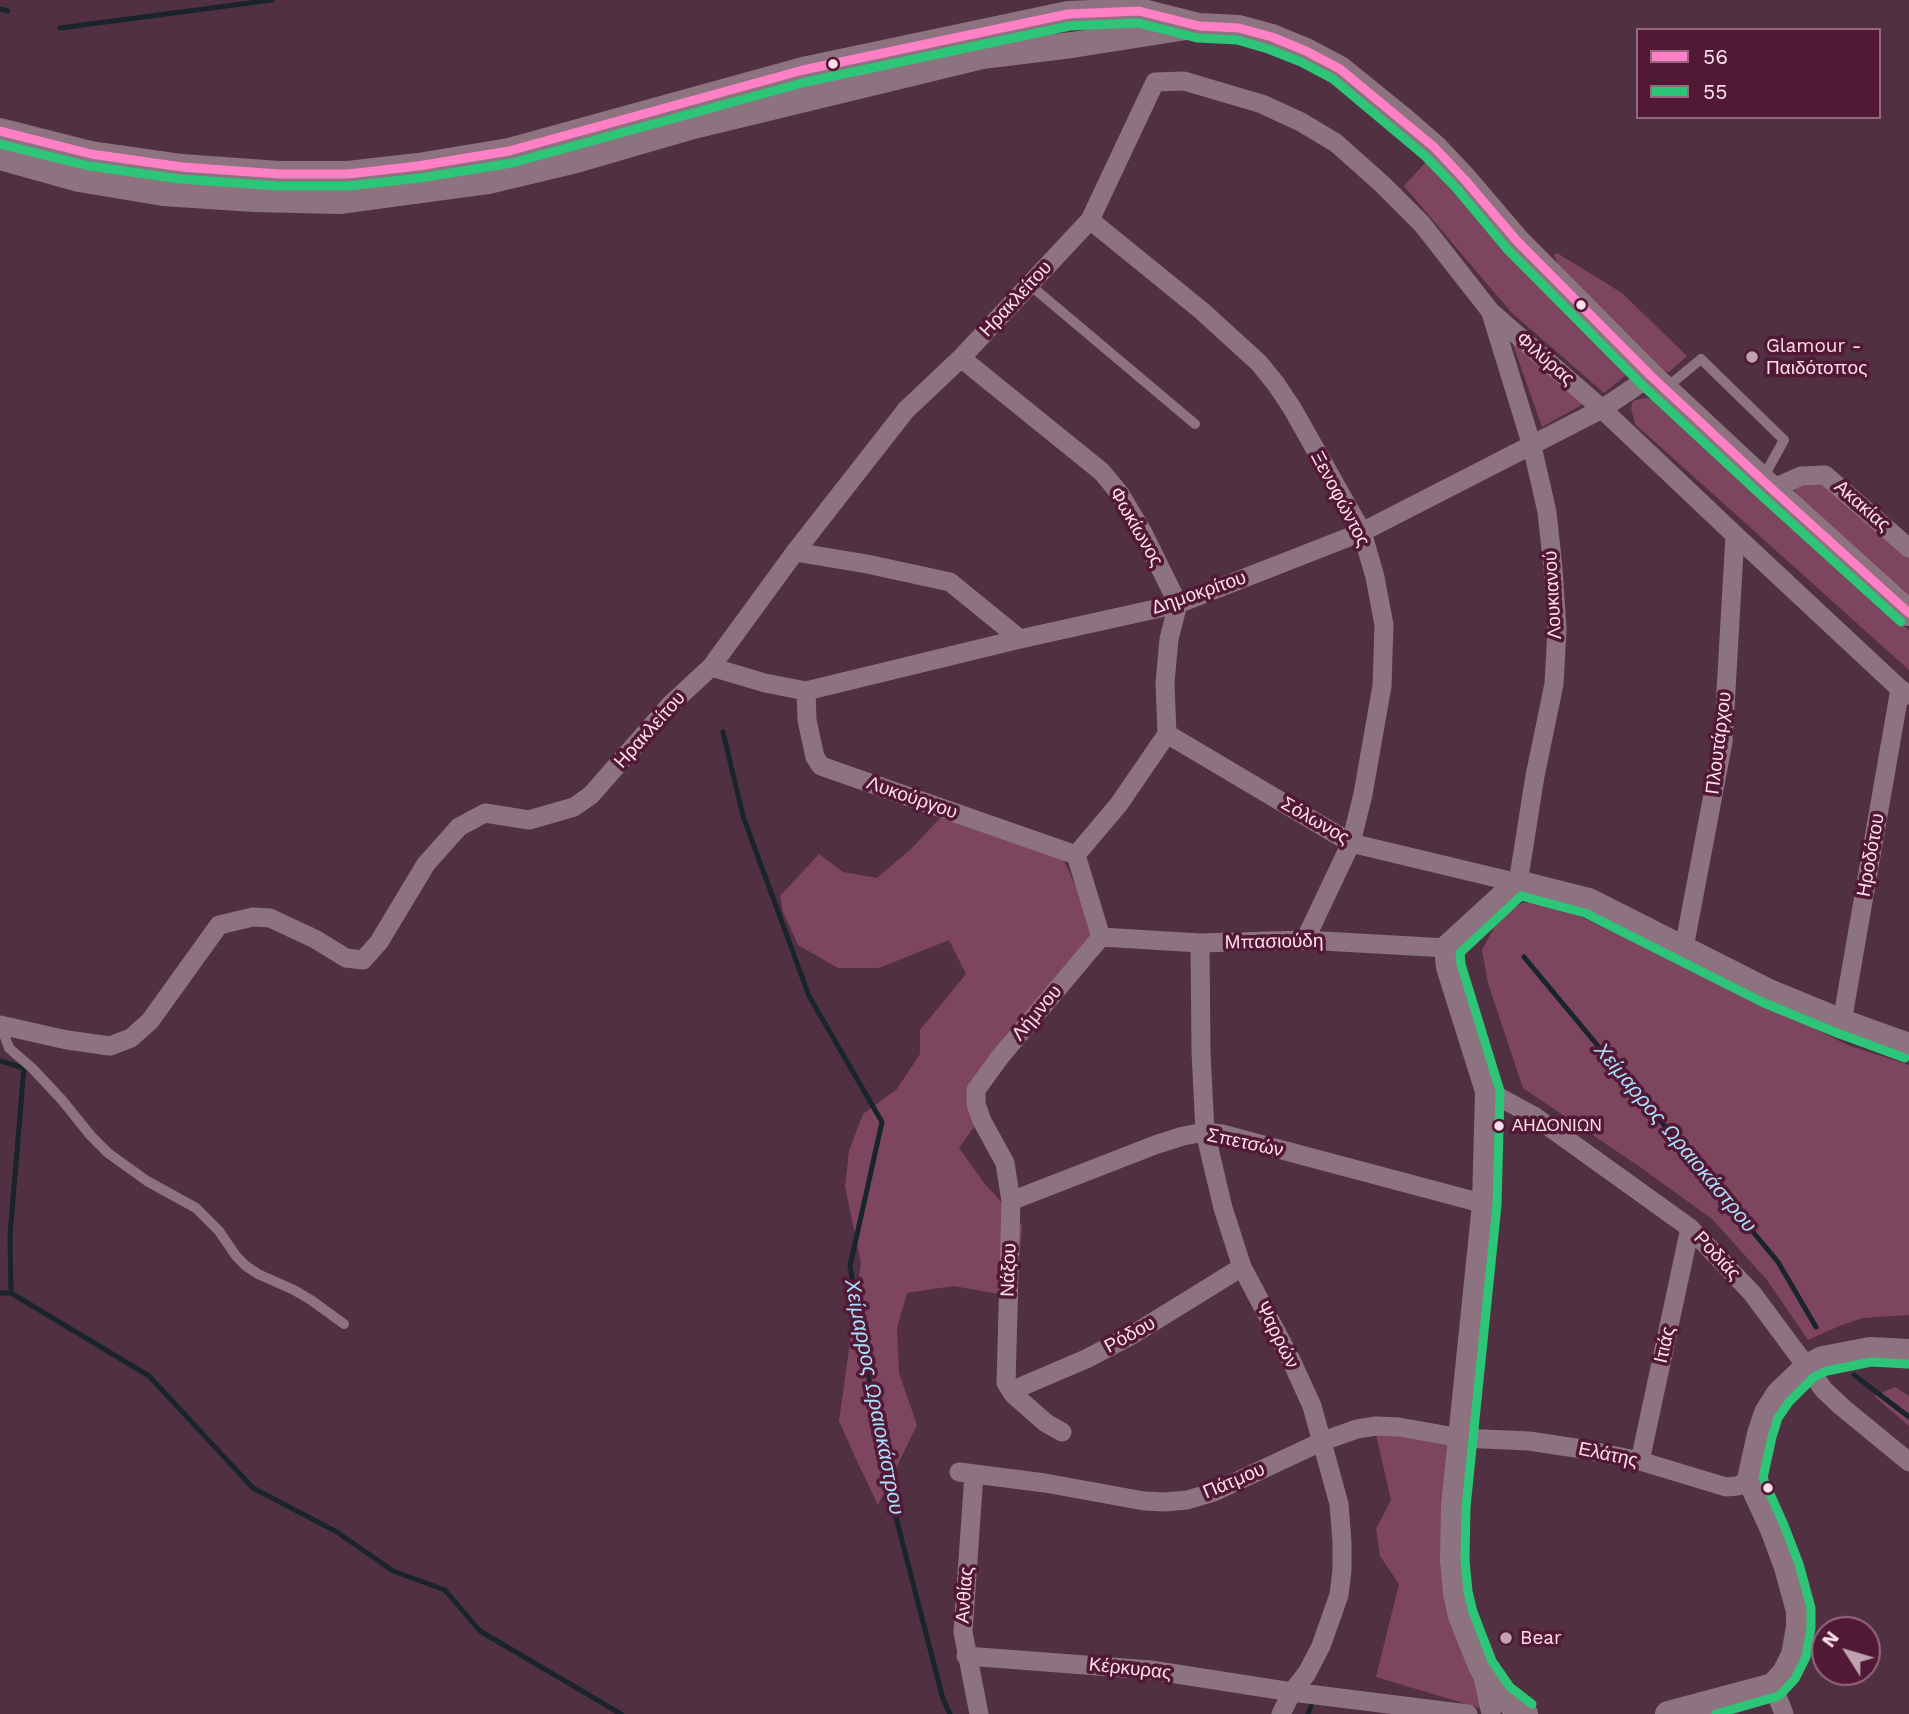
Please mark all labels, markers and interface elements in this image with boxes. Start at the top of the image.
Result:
legend [1636,28,1881,119]
text: 56 [1703,44,1728,69]
unlabelled marker [826,57,840,71]
text: 55 [1703,79,1727,104]
street label: Ηρακλείτου [975,256,1057,342]
unlabelled marker [1574,298,1588,312]
street label: Φιλύρας [1511,328,1579,390]
place label: Glamour - Παιδότοπος [1766,335,1867,379]
marker: Glamour - Παιδότοπος [1744,349,1760,365]
street label: Ξενοφώντος [1305,448,1375,550]
street label: Ακακίας [1829,475,1895,537]
street label: Φωκίωνος [1104,483,1168,571]
street label: Λουκιανού [1539,550,1567,640]
street label: Δημοκρίτου [1149,566,1249,620]
street label: Ηρακλείτου [610,687,690,773]
street label: Πλουτάρχου [1701,690,1737,796]
street label: Λυκούργου [864,772,960,824]
street label: Σόλωνος [1277,792,1353,850]
street label: Ηροδότου [1852,812,1890,898]
street label: Μπασιούδη [1224,930,1324,954]
street label: Λήμνου [1007,981,1067,1045]
water label: Χείμαρρος Ωραιοκάστρου [1588,1038,1762,1238]
place label: ΑΗΔΟΝΙΩΝ [1512,1116,1602,1136]
marker: ΑΗΔΟΝΙΩΝ [1492,1119,1506,1133]
street label: Σπετσών [1205,1124,1285,1162]
street label: Ροδιάς [1689,1227,1745,1285]
street label: Νάξου [997,1243,1021,1297]
water label: Χείμαρρος Ωραιοκάστρου [839,1277,909,1517]
street label: Ψαρρών [1250,1298,1304,1372]
street label: Ρόδου [1101,1312,1159,1358]
street label: Ιτιάς [1650,1324,1680,1366]
street label: Ελάτης [1576,1438,1640,1472]
street label: Πάτμου [1200,1458,1268,1504]
unlabelled marker [1761,1481,1775,1495]
street label: Ανθίας [952,1566,978,1624]
north arrow [1811,1616,1881,1686]
place label: Bear [1520,1627,1562,1649]
text: N [1817,1627,1844,1652]
marker: Bear [1498,1630,1514,1646]
street label: Κέρκυρας [1088,1653,1172,1685]

